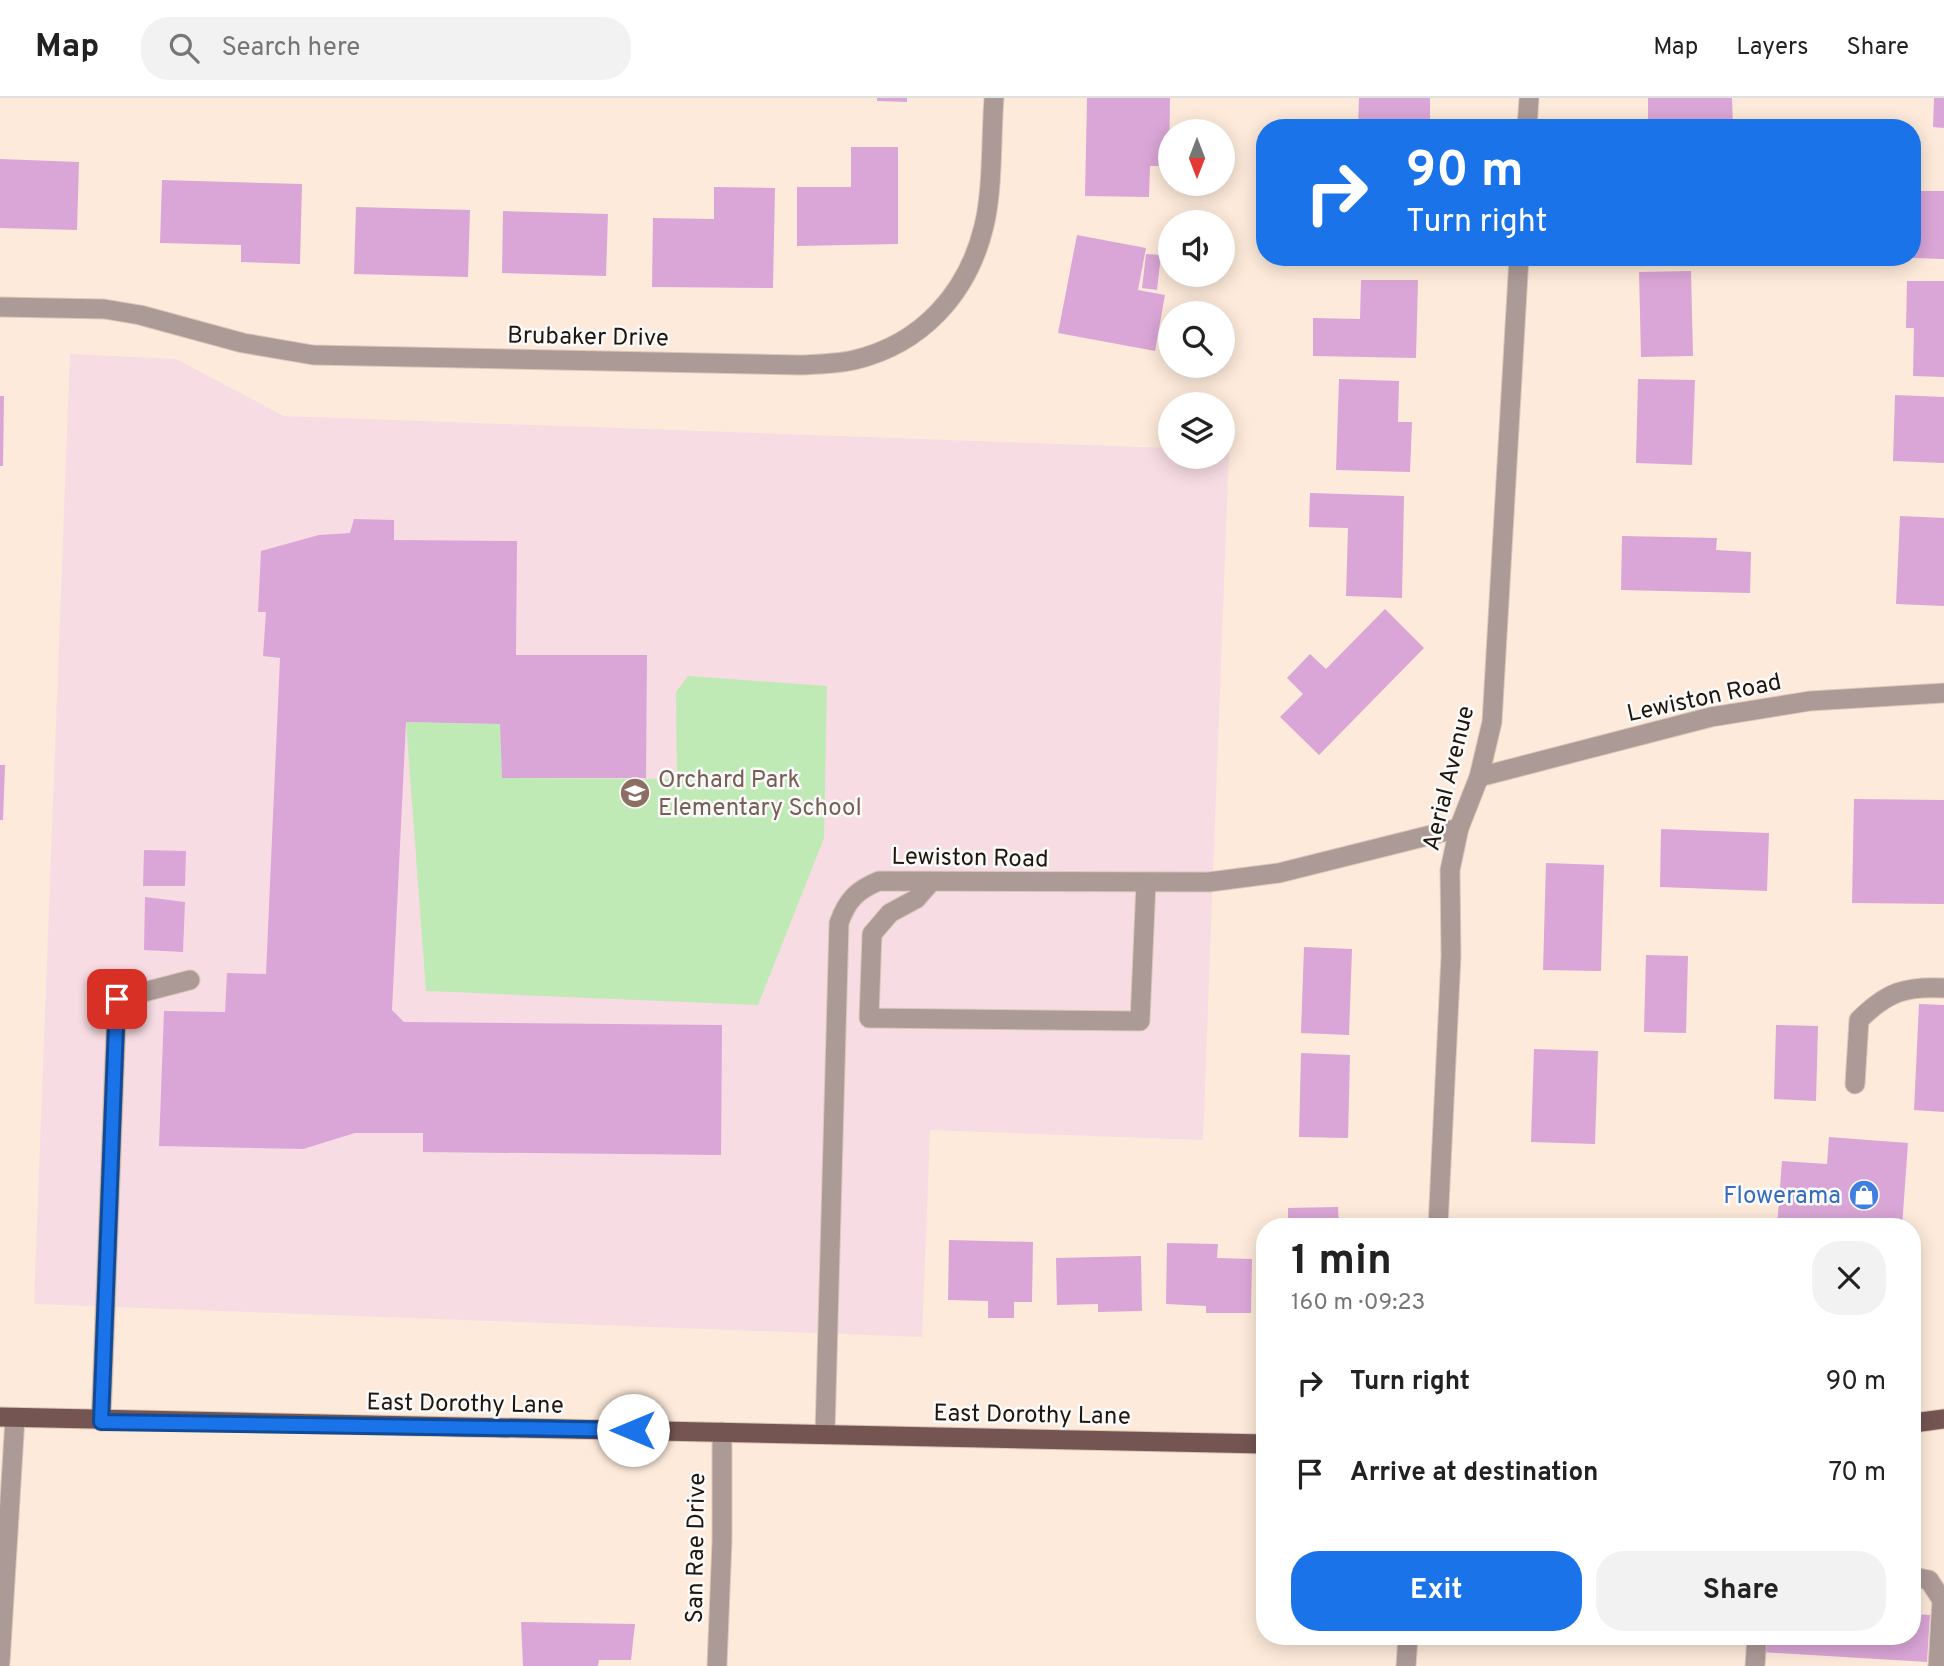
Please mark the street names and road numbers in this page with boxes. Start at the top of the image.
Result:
street label: Brubaker Drive [507,322,669,354]
street label: Lewiston Road [1624,668,1784,730]
street label: Aerial Avenue [1417,703,1482,854]
street label: Lewiston Road [891,843,1049,875]
street label: East Dorothy Lane [366,1388,564,1422]
street label: East Dorothy Lane [933,1399,1131,1433]
street label: San Rae Drive [681,1472,713,1624]

